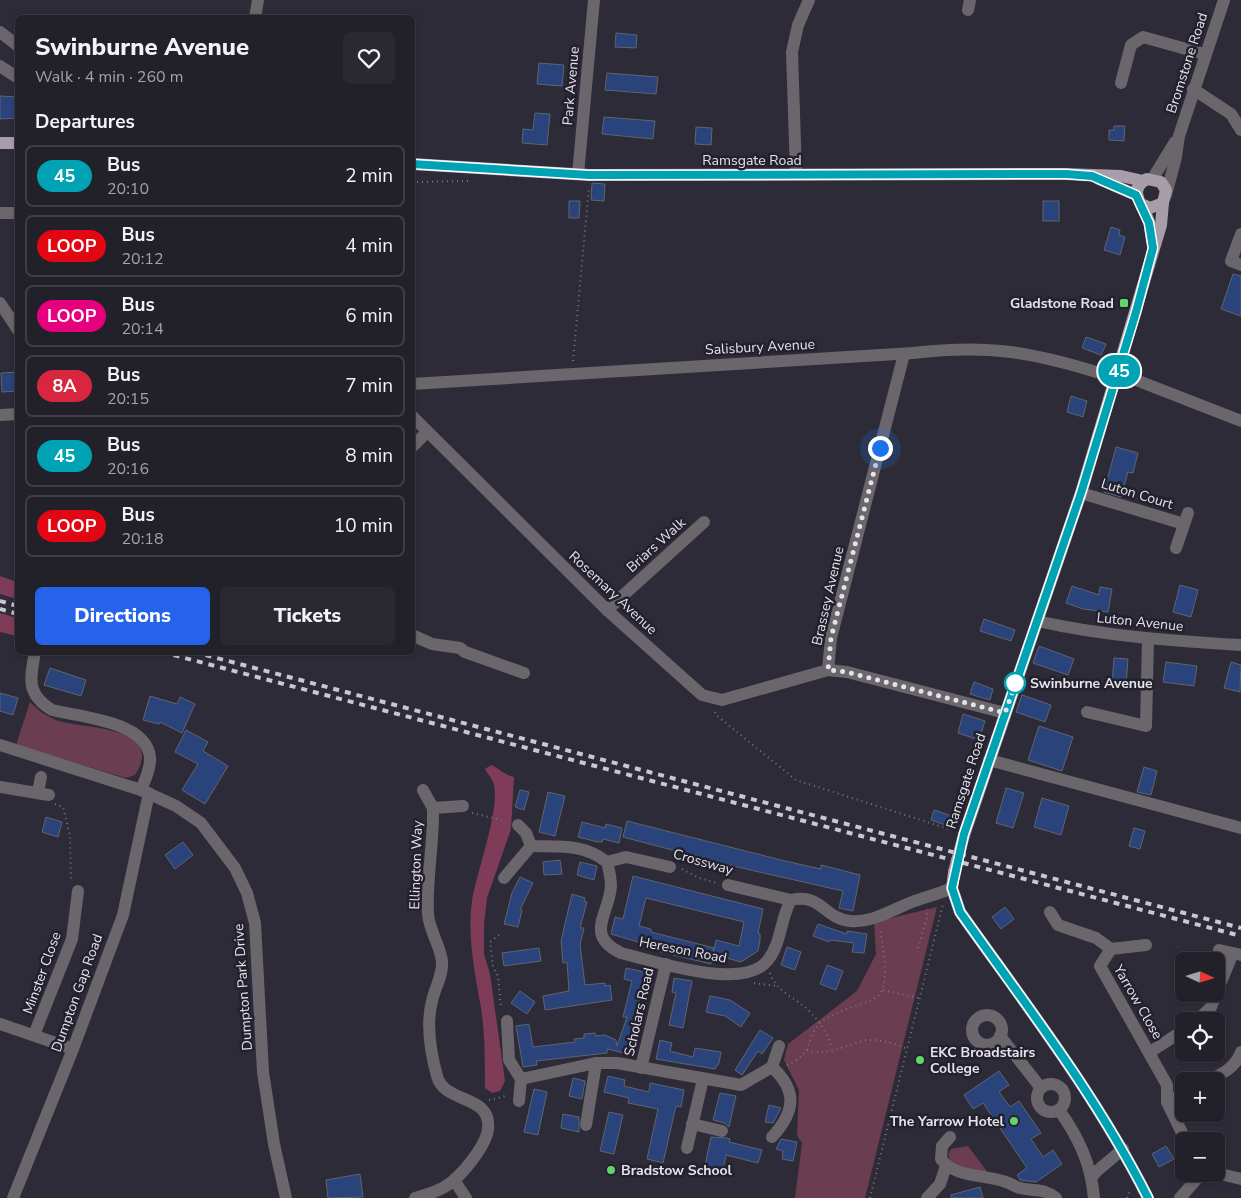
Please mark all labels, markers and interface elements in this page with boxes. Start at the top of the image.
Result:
street label: Bromstone Road [1162,10,1212,116]
text: Swinburne Avenue [35,31,249,63]
button: heart [343,32,395,84]
street label: Park Avenue [558,46,584,126]
text: Walk · 4 min · 260 m [35,66,183,88]
text: Departures [35,109,135,135]
street label: Ramsgate Road [702,151,802,170]
text: Bus [107,152,140,178]
text: 2 min [345,163,393,189]
text: 45 [54,164,75,188]
text: 20:10 [107,178,149,200]
text: Bus [121,222,155,248]
text: 4 min [345,233,393,259]
text: LOOP [47,234,96,258]
text: 20:12 [121,248,164,270]
text: Bus [121,292,155,318]
place label: Gladstone Road [1010,294,1114,313]
marker: Gladstone Road [1118,297,1130,309]
text: 6 min [345,303,393,329]
text: LOOP [47,304,96,328]
text: 20:14 [121,318,164,340]
street label: Salisbury Avenue [705,335,815,359]
line badge: 45 [1096,355,1142,387]
text: 45 [1108,359,1130,383]
text: Bus [107,362,140,388]
text: 7 min [345,373,393,399]
text: 8A [52,374,77,398]
text: 20:15 [107,388,149,410]
text: Bus [107,432,140,458]
your location [868,436,893,461]
text: 8 min [345,443,393,469]
text: 45 [54,444,75,468]
text: 20:16 [107,458,149,480]
street label: Luton Court [1099,474,1175,514]
text: Bus [121,502,155,528]
text: 10 min [334,513,393,539]
street label: Briars Walk [622,513,690,577]
text: LOOP [47,514,96,538]
text: 20:18 [121,528,164,550]
street label: Brassey Avenue [807,545,849,647]
street label: Rosemary Avenue [565,547,661,639]
button: Directions [35,587,210,645]
button: Tickets [220,587,395,645]
street label: Luton Avenue [1096,608,1184,636]
marker: Swinburne Avenue [1004,672,1026,694]
place label: Swinburne Avenue [1030,674,1153,693]
street label: Ramsgate Road [942,731,990,831]
street label: Ellington Way [405,819,427,910]
street label: Crossway [671,844,736,880]
street label: Dumpton Park Drive [229,923,257,1051]
street label: Minster Close [18,929,66,1017]
street label: Dumpton Gap Road [47,931,107,1055]
street label: Hereson Road [637,932,729,968]
north arrow [1175,952,1225,1002]
map controls [1175,952,1225,1182]
street label: Yarrow Close [1108,960,1167,1043]
street label: Scholars Road [620,966,658,1058]
button: locate [1175,1012,1225,1062]
place label: EKC Broadstairs College [930,1043,1035,1078]
marker: EKC Broadstairs College [914,1054,926,1066]
button: + [1175,1072,1225,1122]
place label: The Yarrow Hotel [890,1112,1005,1131]
marker: The Yarrow Hotel [1008,1115,1020,1127]
button: − [1175,1132,1225,1182]
place label: Bradstow School [621,1161,733,1180]
marker: Bradstow School [605,1164,617,1176]

